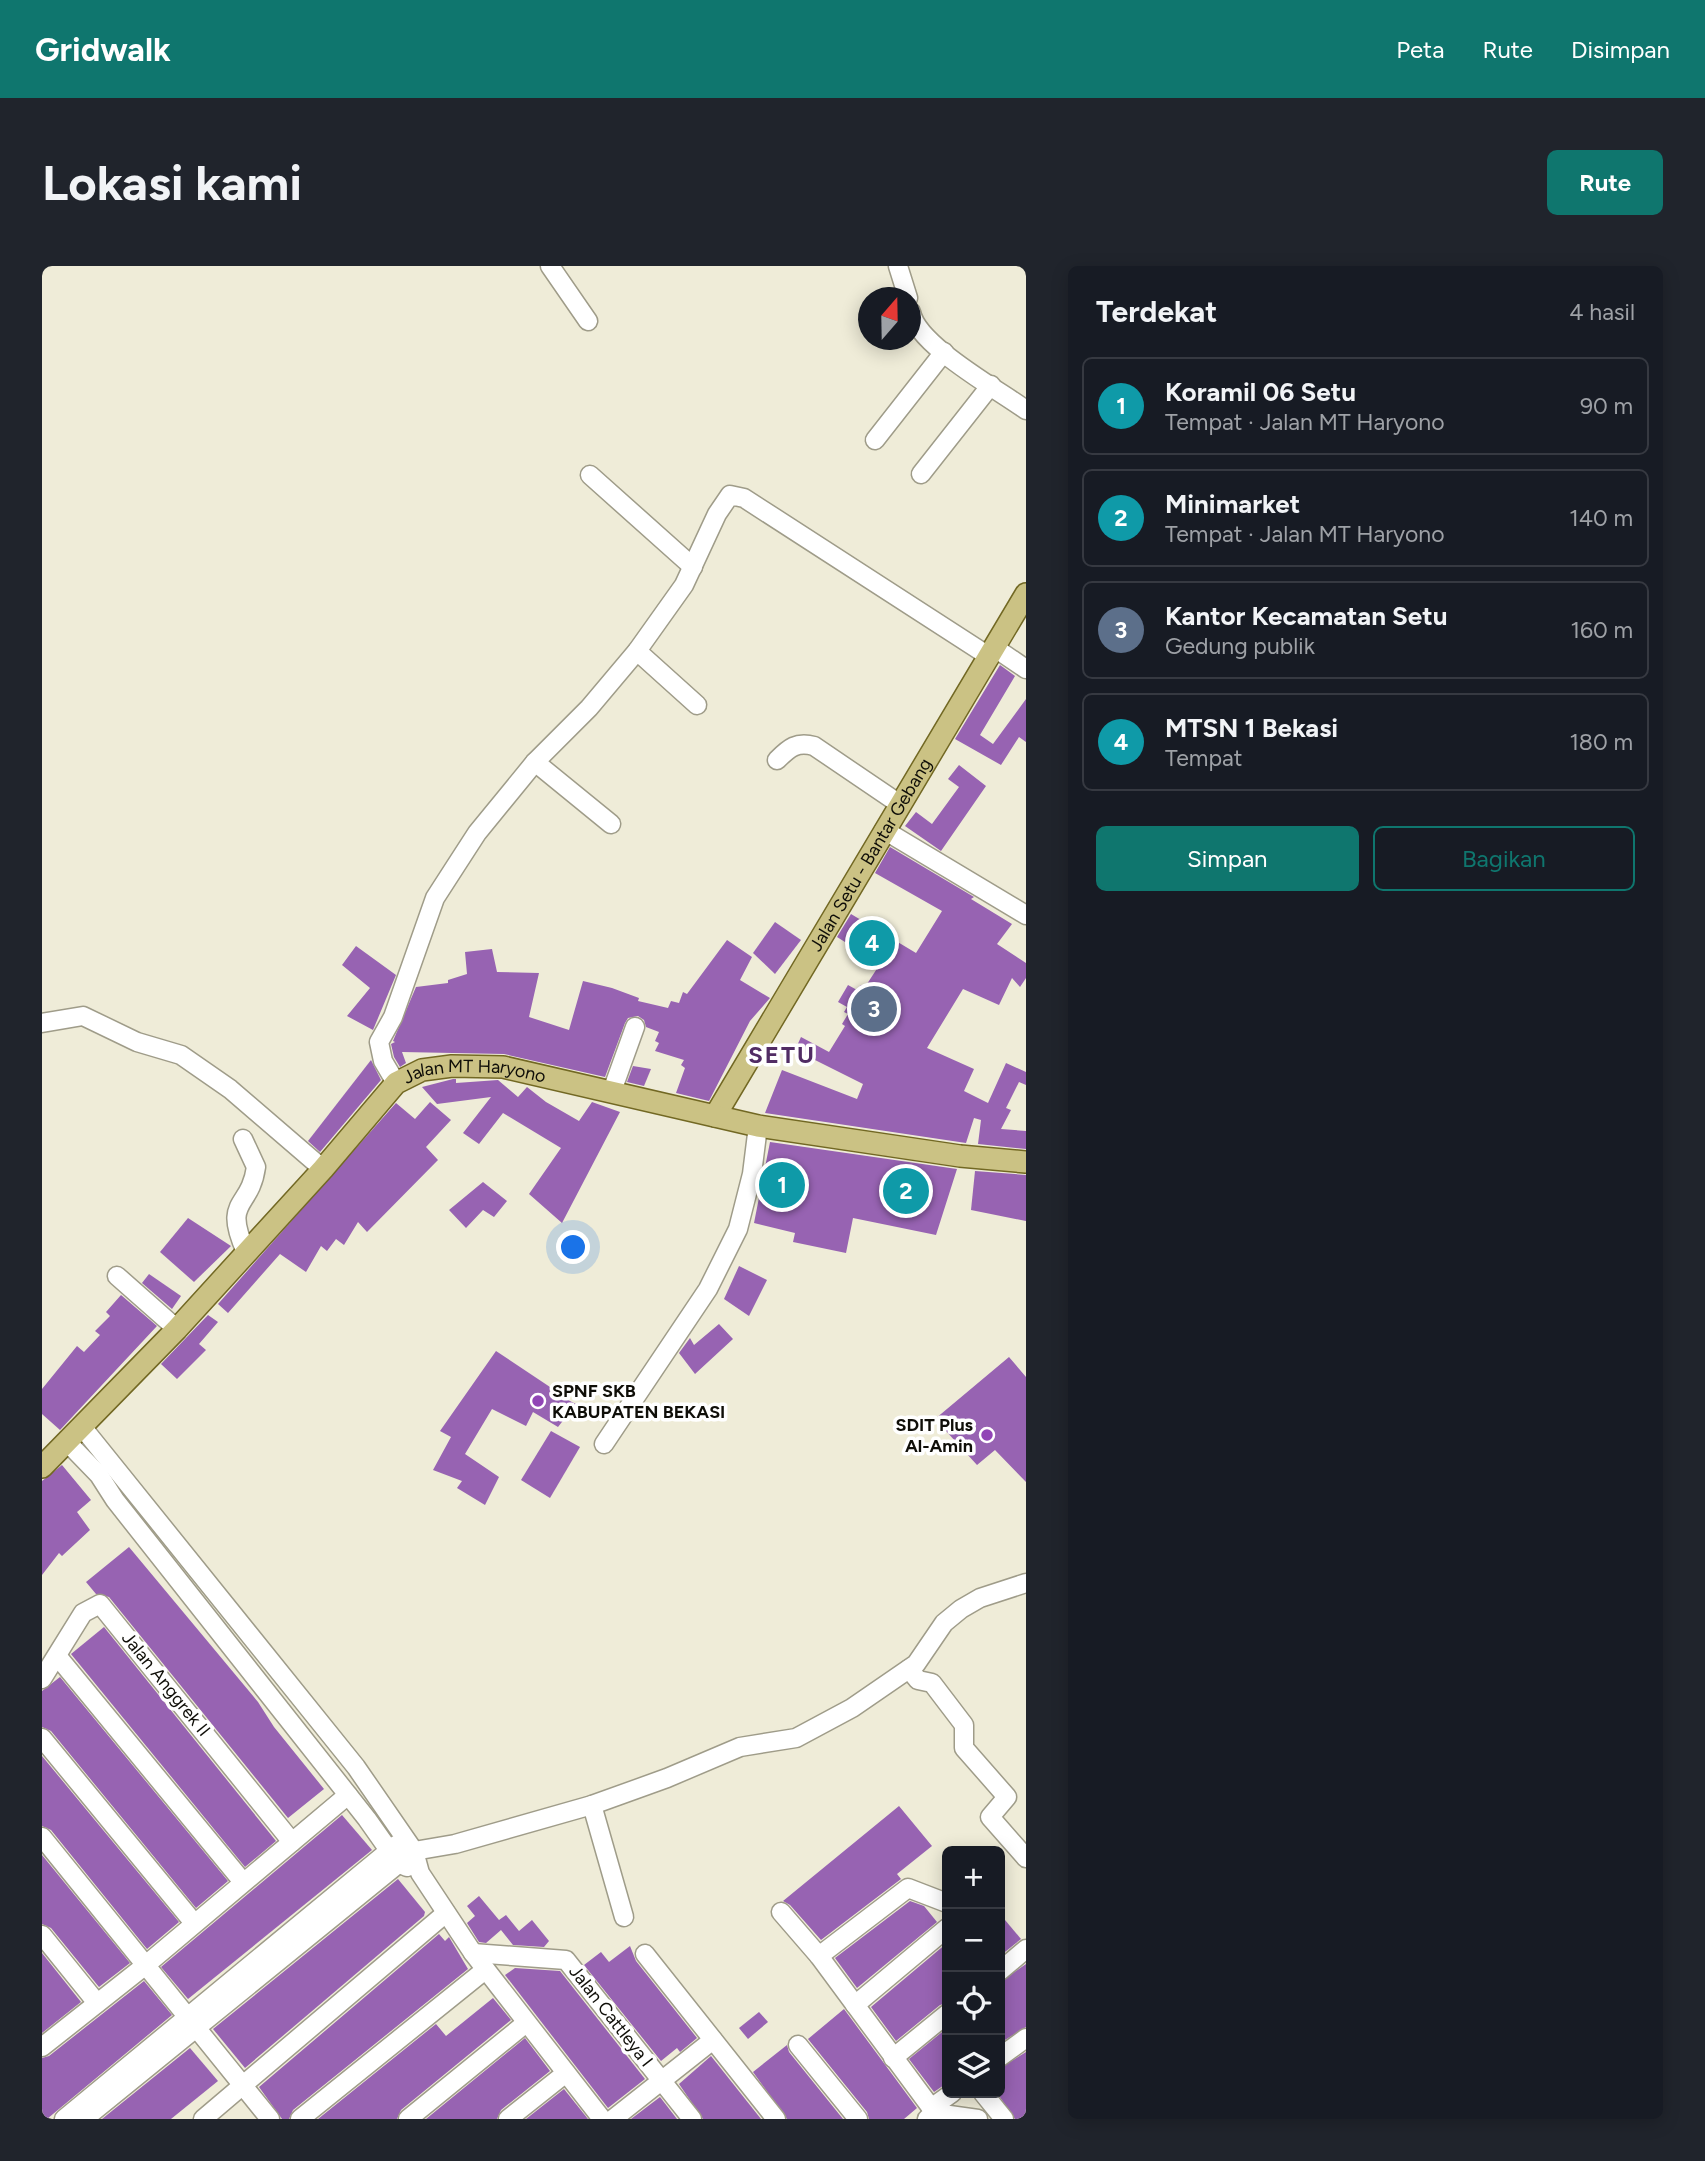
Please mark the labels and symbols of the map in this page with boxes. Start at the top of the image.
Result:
north arrow [858,287,921,350]
street label: Jalan Setu - Bantar Gebang [805,754,937,955]
pin: 4 [849,917,895,969]
pin: 3 [851,983,897,1035]
district label: SETU [748,1040,816,1069]
street label: Jalan MT Haryono [399,1055,548,1089]
pin: 1 [759,1159,805,1211]
pin: 2 [883,1165,929,1217]
your location [556,1230,590,1264]
place label: SPNF SKB KABUPATEN BEKASI [552,1380,725,1423]
marker: SPNF SKB KABUPATEN BEKASI [530,1393,546,1409]
place label: SDIT Plus Al-Amin [896,1414,974,1457]
marker: SDIT Plus Al-Amin [979,1427,995,1443]
street label: Jalan Anggrek II [117,1627,215,1741]
street label: Jalan Cattleya I [564,1961,658,2071]

